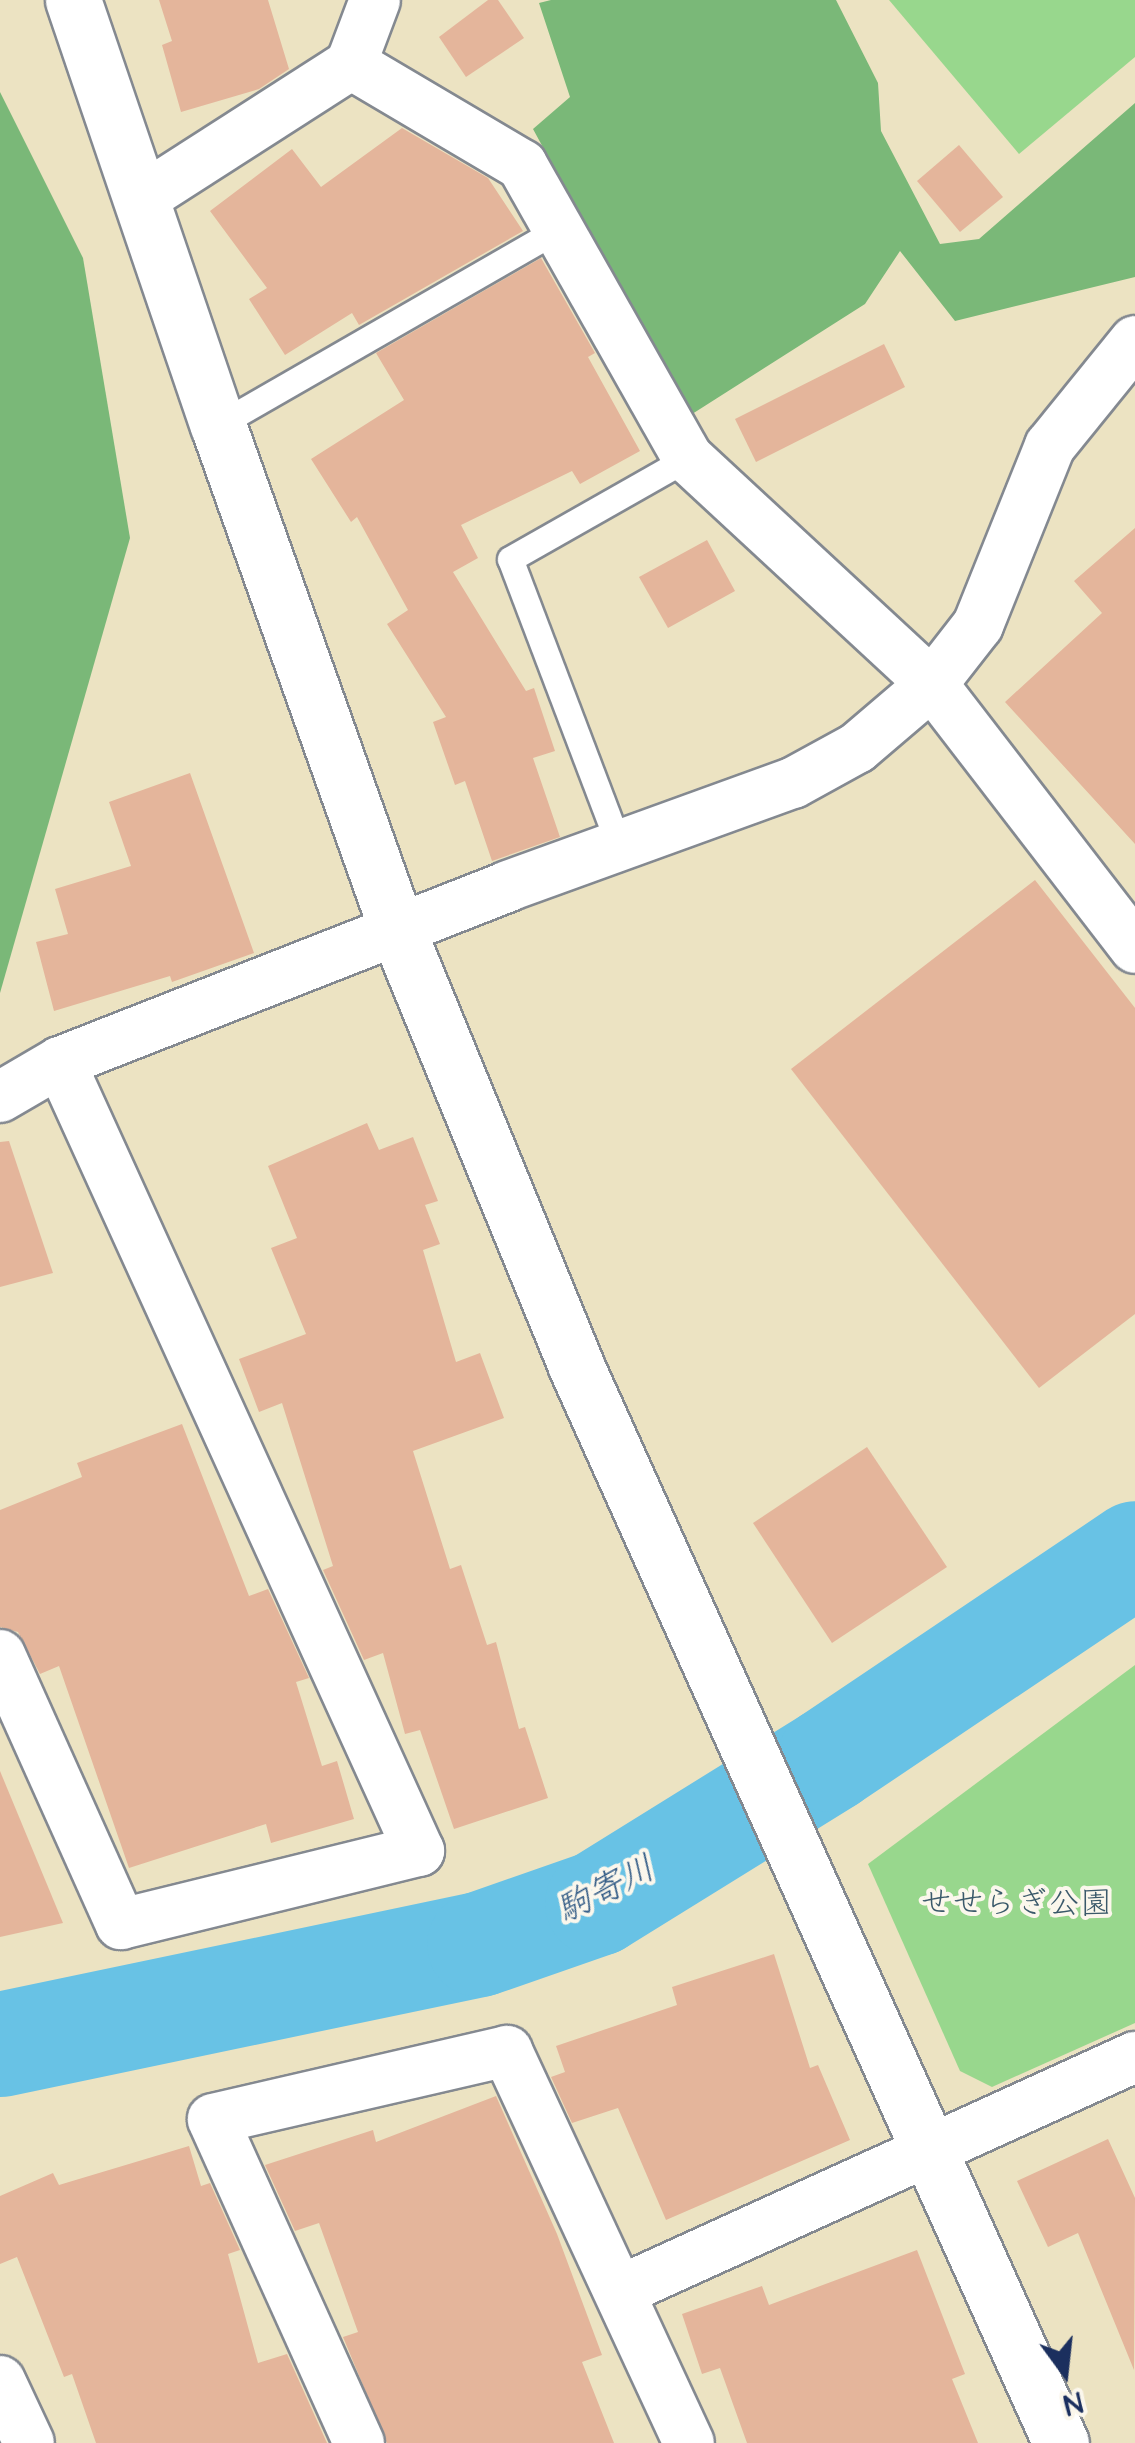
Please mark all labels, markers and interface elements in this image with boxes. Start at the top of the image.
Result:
water label: 駒寄川 [550,1847,662,1933]
park label: せせらぎ公園 [920,1885,1112,1923]
north arrow [1015,2323,1115,2423]
text: N [1059,2381,1086,2424]

